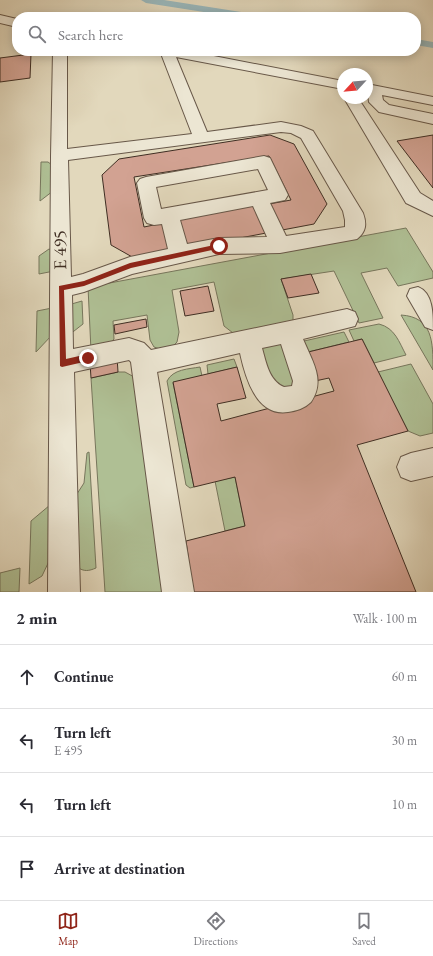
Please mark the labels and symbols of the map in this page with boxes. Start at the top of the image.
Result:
north arrow [337,68,373,104]
street label: E 495 [48,230,71,270]
route start [210,237,228,255]
route end [79,349,97,367]

